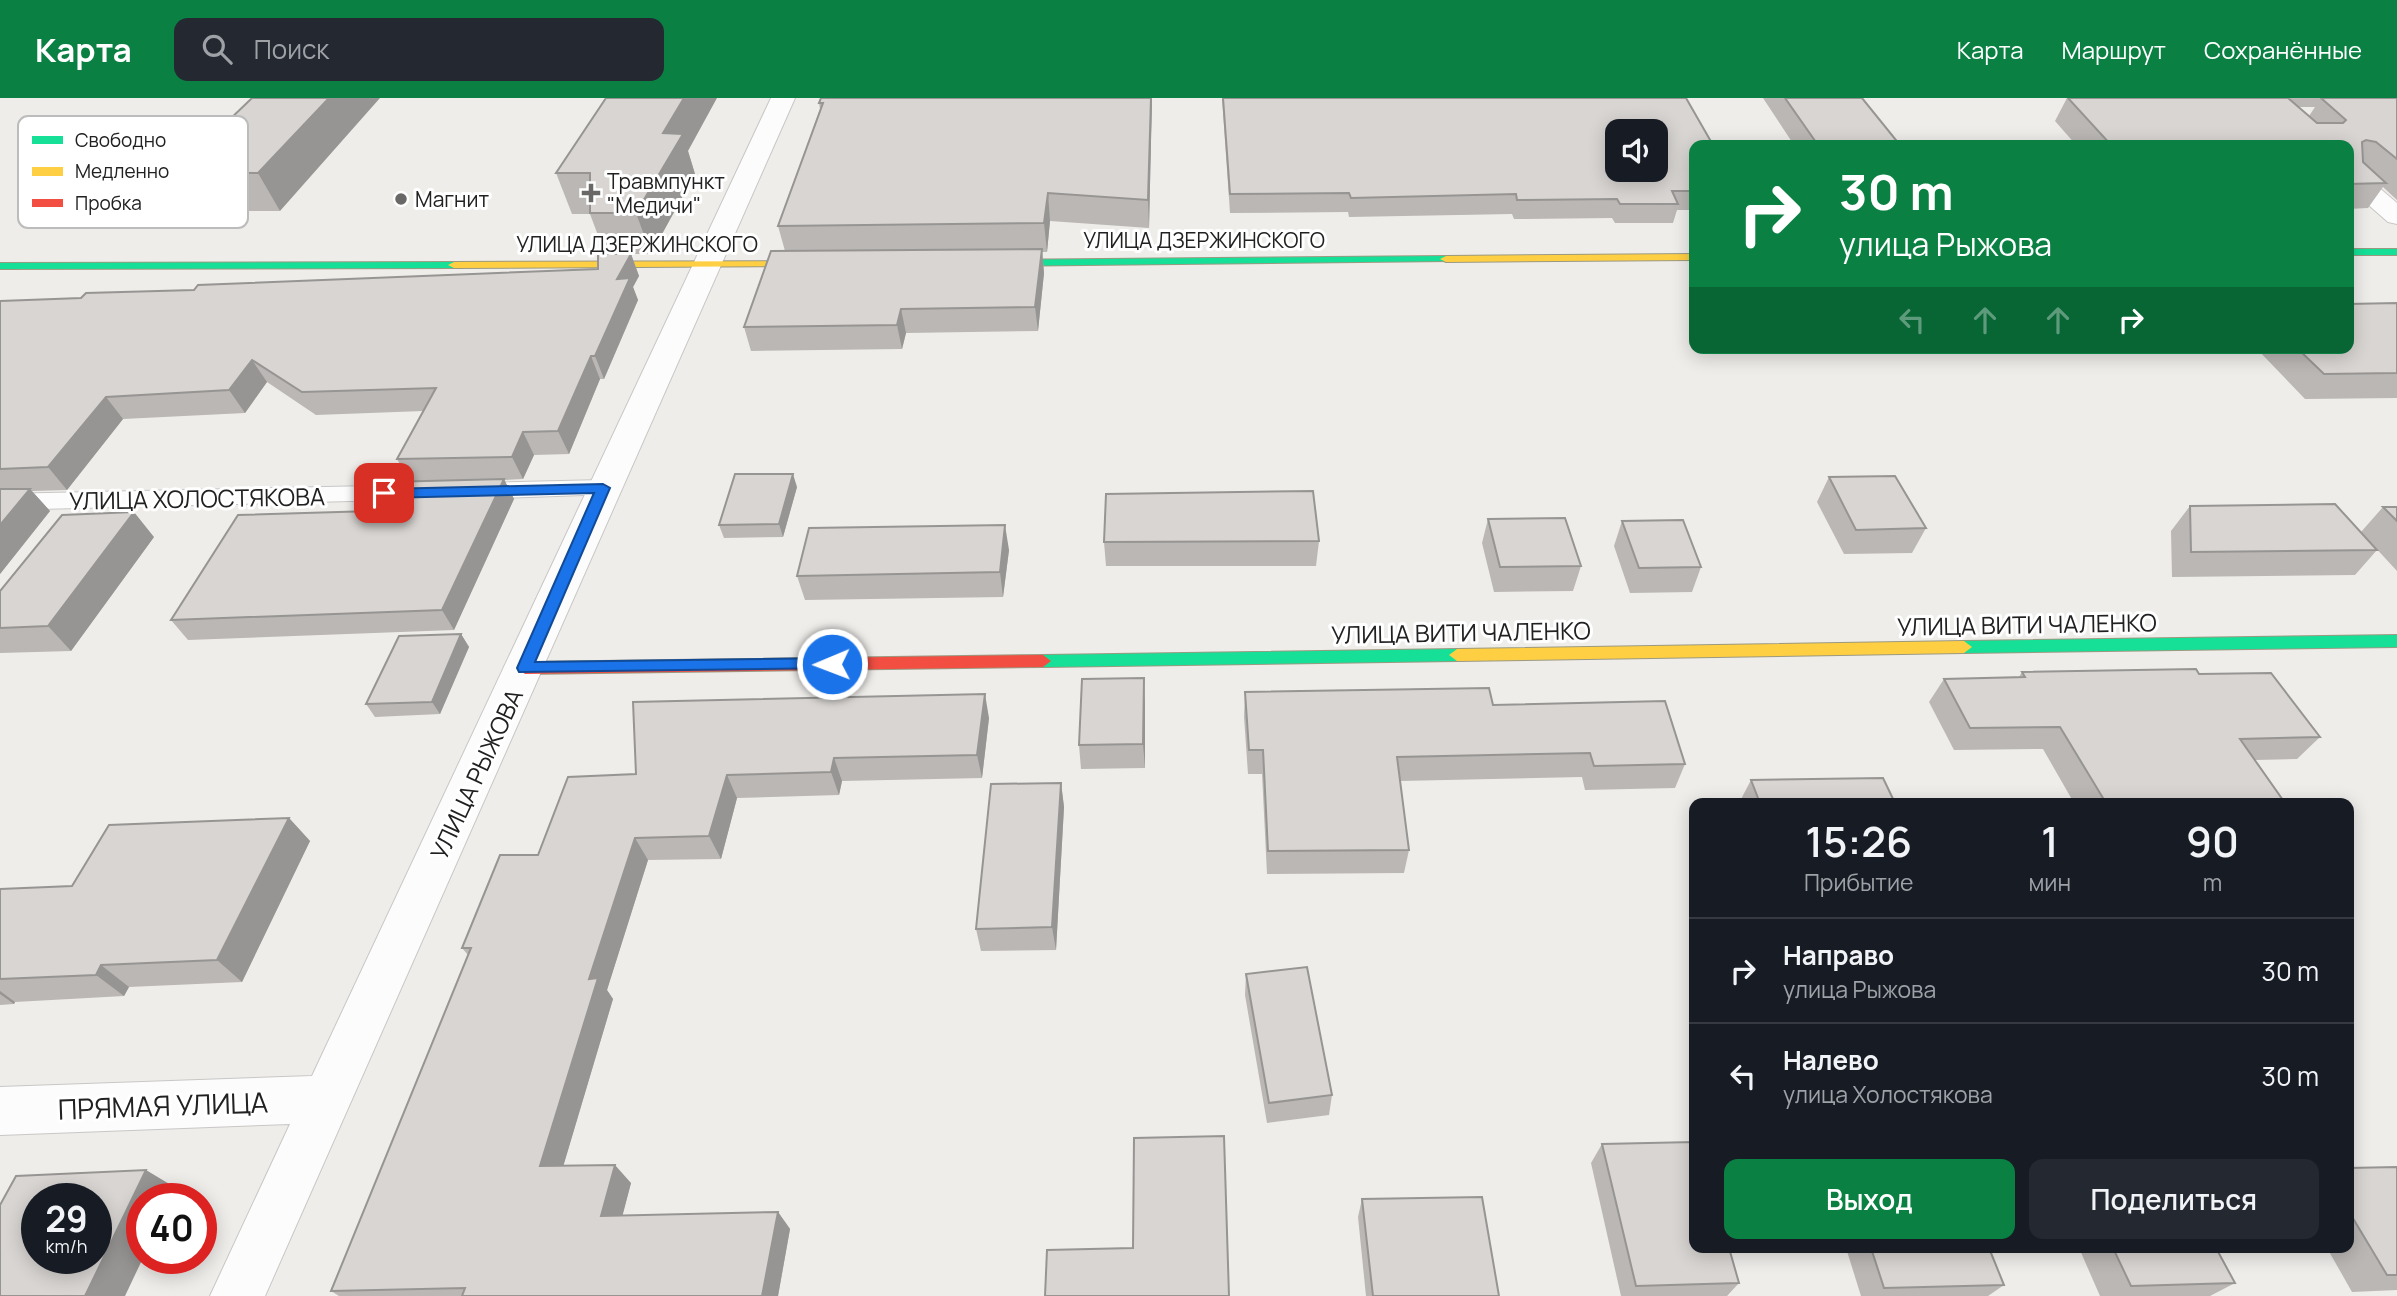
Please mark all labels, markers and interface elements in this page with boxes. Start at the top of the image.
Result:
search box [174,18,664,81]
text: Карта [35,27,132,72]
icon: search [198,30,236,68]
text: Поиск [254,31,329,67]
text: Карта [1957,33,2024,66]
text: Маршрут [2062,33,2166,66]
text: Сохранённые [2204,33,2362,66]
legend [18,116,248,228]
map controls [1605,119,1668,182]
button: sound [1605,119,1668,182]
text: Свободно [75,127,166,153]
text: Медленно [75,158,169,184]
text: 30 m [1839,158,1954,225]
place label: Травмпункт "Медичи" [607,167,725,219]
icon: right [1724,168,1815,259]
marker: Травмпункт "Медичи" [581,183,601,203]
place label: Магнит [415,185,489,213]
text: Пробка [75,190,142,216]
marker: Магнит [393,191,409,207]
text: улица Рыжова [1839,222,2052,266]
street label: УЛИЦА ДЗЕРЖИНСКОГО [1083,226,1325,254]
street label: УЛИЦА ДЗЕРЖИНСКОГО [516,230,758,258]
icon: left [1893,301,1931,339]
icon: ahead [1966,301,2004,339]
icon: ahead [2039,301,2077,339]
icon: right [2112,301,2150,339]
pin [354,463,414,523]
icon: arrive [365,474,403,512]
street label: УЛИЦА ХОЛОСТЯКОВА [69,479,325,517]
street label: УЛИЦА ВИТИ ЧАЛЕНКО [1897,605,2157,643]
street label: УЛИЦА ВИТИ ЧАЛЕНКО [1331,613,1591,651]
position arrow [795,627,869,701]
street label: УЛИЦА РЫЖОВА [422,683,530,865]
text: 15:26 [1805,812,1912,870]
text: 1 [2041,812,2059,870]
text: 90 [2186,812,2239,870]
text: Прибытие [1804,866,1914,898]
text: мин [2028,866,2071,898]
text: m [2203,866,2222,898]
text: Направо [1783,937,1894,973]
icon: right [1724,952,1762,990]
text: 30 m [2262,953,2319,989]
text: улица Рыжова [1783,973,1936,1005]
text: Налево [1783,1042,1879,1078]
icon: left [1724,1057,1762,1095]
text: 30 m [2262,1058,2319,1094]
text: улица Холостякова [1783,1078,1993,1110]
street label: ПРЯМАЯ УЛИЦА [57,1082,269,1128]
button: Выход [1724,1159,2015,1239]
button: Поделиться [2029,1159,2319,1239]
speed limit sign: 40 [126,1183,217,1274]
text: 29 [45,1195,88,1243]
text: km/h [46,1234,87,1258]

